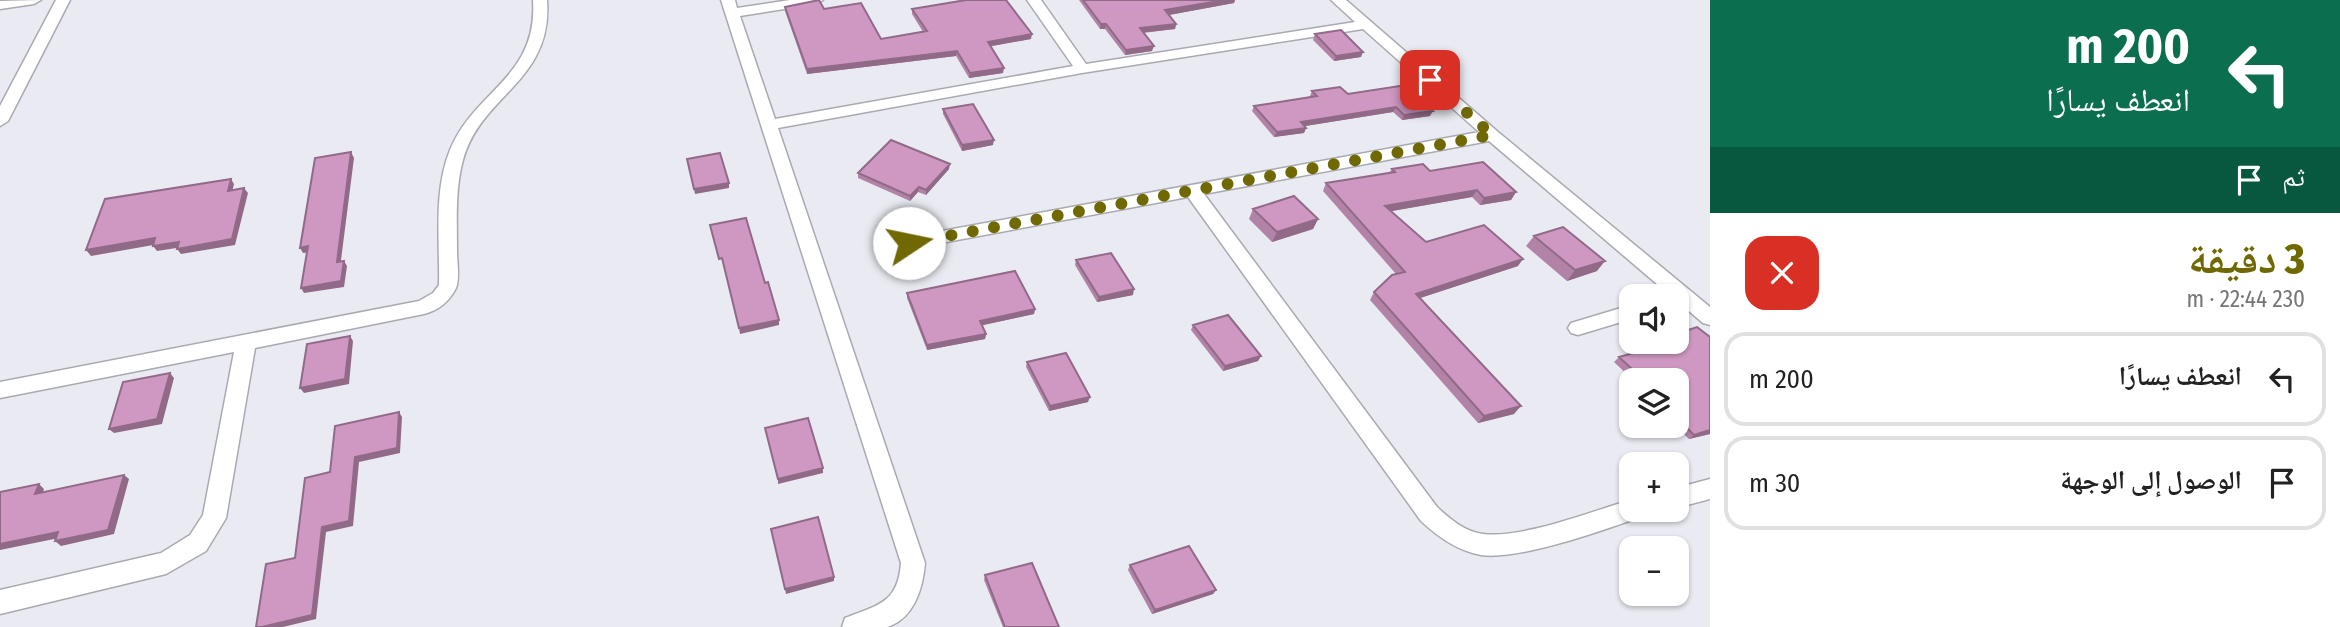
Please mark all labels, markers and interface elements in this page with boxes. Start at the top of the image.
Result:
text: 200 m [2066,17,2190,76]
icon: left [2214,28,2305,119]
pin [1400,50,1460,110]
icon: arrive [1411,61,1449,99]
text: انعطف يسارًا [2046,81,2190,119]
icon: arrive [2230,161,2268,199]
text: ثم [2282,162,2305,193]
position arrow [872,206,946,280]
text: 3 دقيقة [2188,234,2305,284]
button: close [1745,236,1819,310]
map controls [1619,284,1689,606]
button: sound [1619,284,1689,354]
text: 230 m · 22:44 [2186,285,2305,313]
icon: left [2263,360,2301,398]
text: انعطف يسارًا [2119,361,2242,392]
text: 200 m [1749,364,1814,395]
button: layers [1619,368,1689,438]
button: + [1619,452,1689,522]
icon: arrive [2263,464,2301,502]
text: الوصول إلى الوجهة [2060,465,2242,496]
text: 30 m [1749,468,1800,499]
button: − [1619,536,1689,606]

